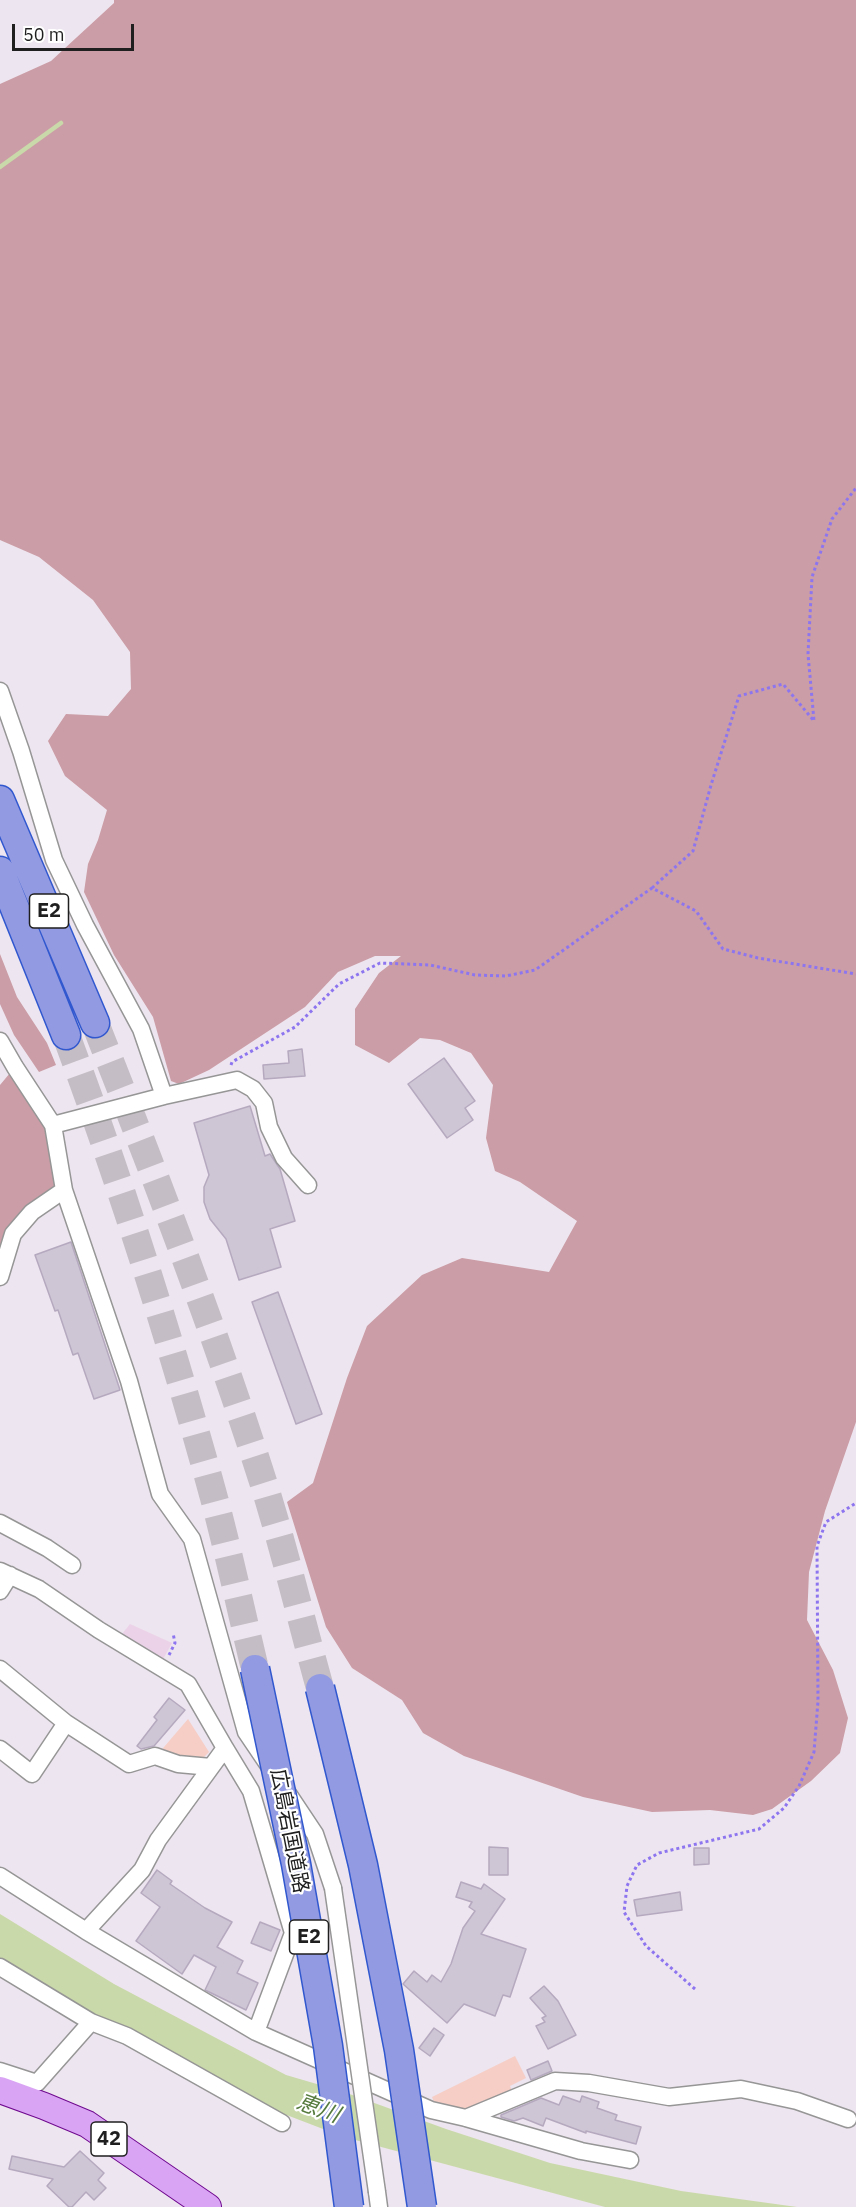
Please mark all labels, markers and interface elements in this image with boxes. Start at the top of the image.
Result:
scale bar [15,12,136,50]
text: 50 m [23,23,65,46]
road number: E2 [29,894,68,928]
street label: 広島岩国道路 [265,1767,313,1895]
road number: E2 [290,1920,328,1954]
water label: 恵川 [293,2089,343,2129]
road number: 42 [91,2122,127,2156]

